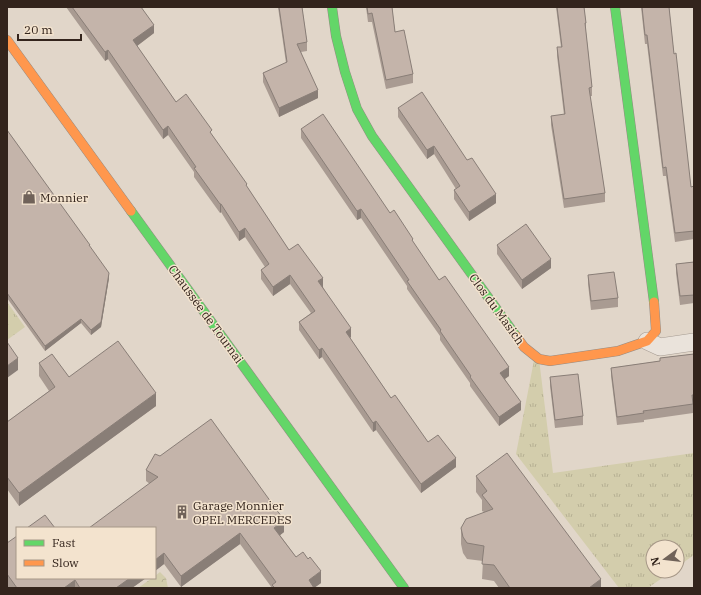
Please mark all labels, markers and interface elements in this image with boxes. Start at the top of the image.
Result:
scale bar [18,16,81,42]
text: 20 m [24,22,53,37]
shop icon: Monnier [21,189,37,205]
place label: Monnier [40,190,89,205]
street label: Chaussée de Tournai [165,262,247,366]
street label: Clos du Masich [466,270,528,348]
place label: Garage Monnier OPEL MERCEDES [193,498,292,527]
building icon: Garage Monnier OPEL MERCEDES [174,504,190,520]
legend [16,527,156,579]
text: Fast [52,535,76,550]
north arrow [645,539,685,579]
text: Slow [52,555,79,570]
text: N [647,555,663,568]

